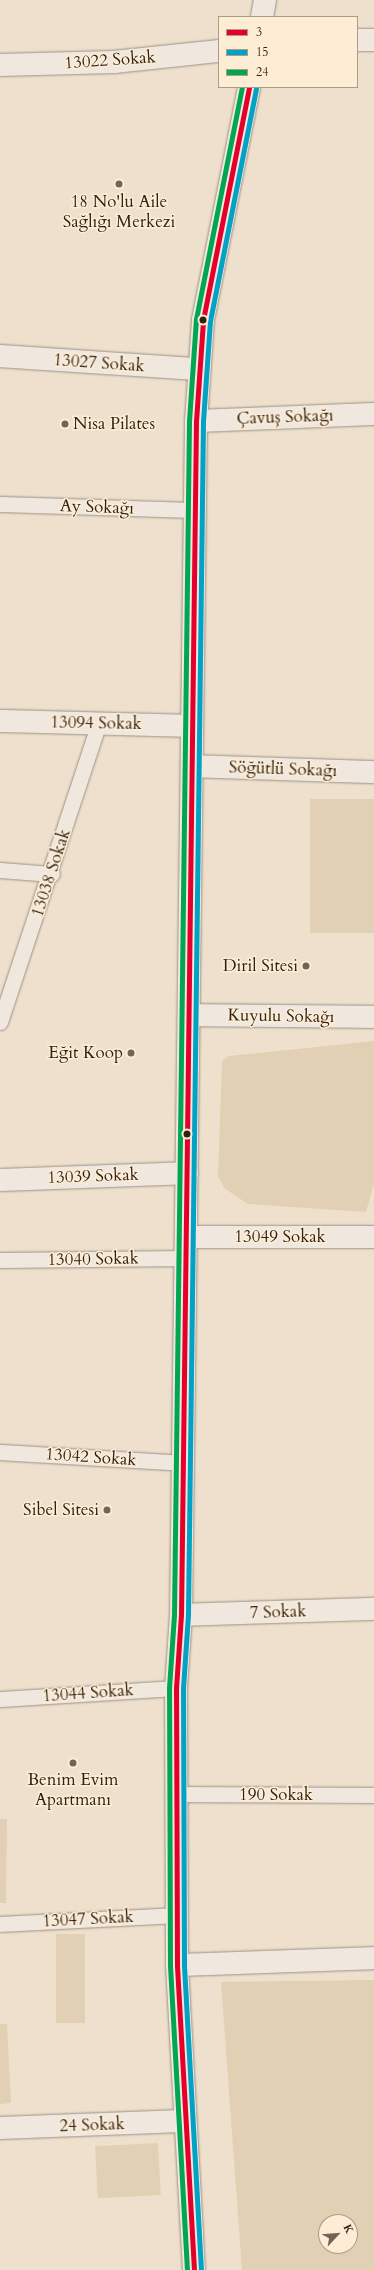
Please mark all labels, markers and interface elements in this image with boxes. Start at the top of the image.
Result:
legend [218,16,358,88]
text: 3 [256,24,262,40]
text: 15 [256,44,268,60]
street label: 13022 Sokak [64,47,156,73]
text: 24 [256,64,268,80]
marker: 18 No'lu Aile Sağlığı Merkezi [113,178,125,190]
place label: 18 No'lu Aile Sağlığı Merkezi [63,192,175,232]
unlabelled marker [198,315,208,325]
street label: 13027 Sokak [53,350,145,376]
street label: Çavuş Sokağı [236,405,334,429]
place label: Nisa Pilates [73,414,155,434]
marker: Nisa Pilates [60,419,70,429]
street label: Ay Sokağı [60,496,134,518]
street label: 13094 Sokak [50,712,142,734]
street label: Söğütlü Sokağı [228,757,338,781]
street label: 13038 Sokak [27,826,75,920]
place label: Diril Sitesi [223,956,298,976]
marker: Diril Sitesi [301,961,311,971]
street label: Kuyulu Sokağı [227,1005,335,1027]
place label: Eğit Koop [48,1043,123,1063]
marker: Eğit Koop [126,1048,136,1058]
unlabelled marker [182,1129,192,1139]
street label: 13039 Sokak [47,1164,139,1188]
street label: 13049 Sokak [234,1227,326,1247]
street label: 13040 Sokak [47,1248,139,1270]
street label: 13042 Sokak [45,1444,137,1470]
place label: Sibel Sitesi [23,1500,99,1520]
marker: Sibel Sitesi [102,1505,112,1515]
street label: 7 Sokak [249,1601,307,1623]
street label: 13044 Sokak [42,1680,134,1706]
marker: Benim Evim Apartmanı [68,1758,78,1768]
place label: Benim Evim Apartmanı [28,1770,118,1810]
street label: 190 Sokak [239,1785,313,1805]
street label: 13047 Sokak [42,1906,134,1932]
street label: 24 Sokak [59,2114,125,2136]
north arrow [318,2214,358,2254]
text: K [340,2222,357,2236]

